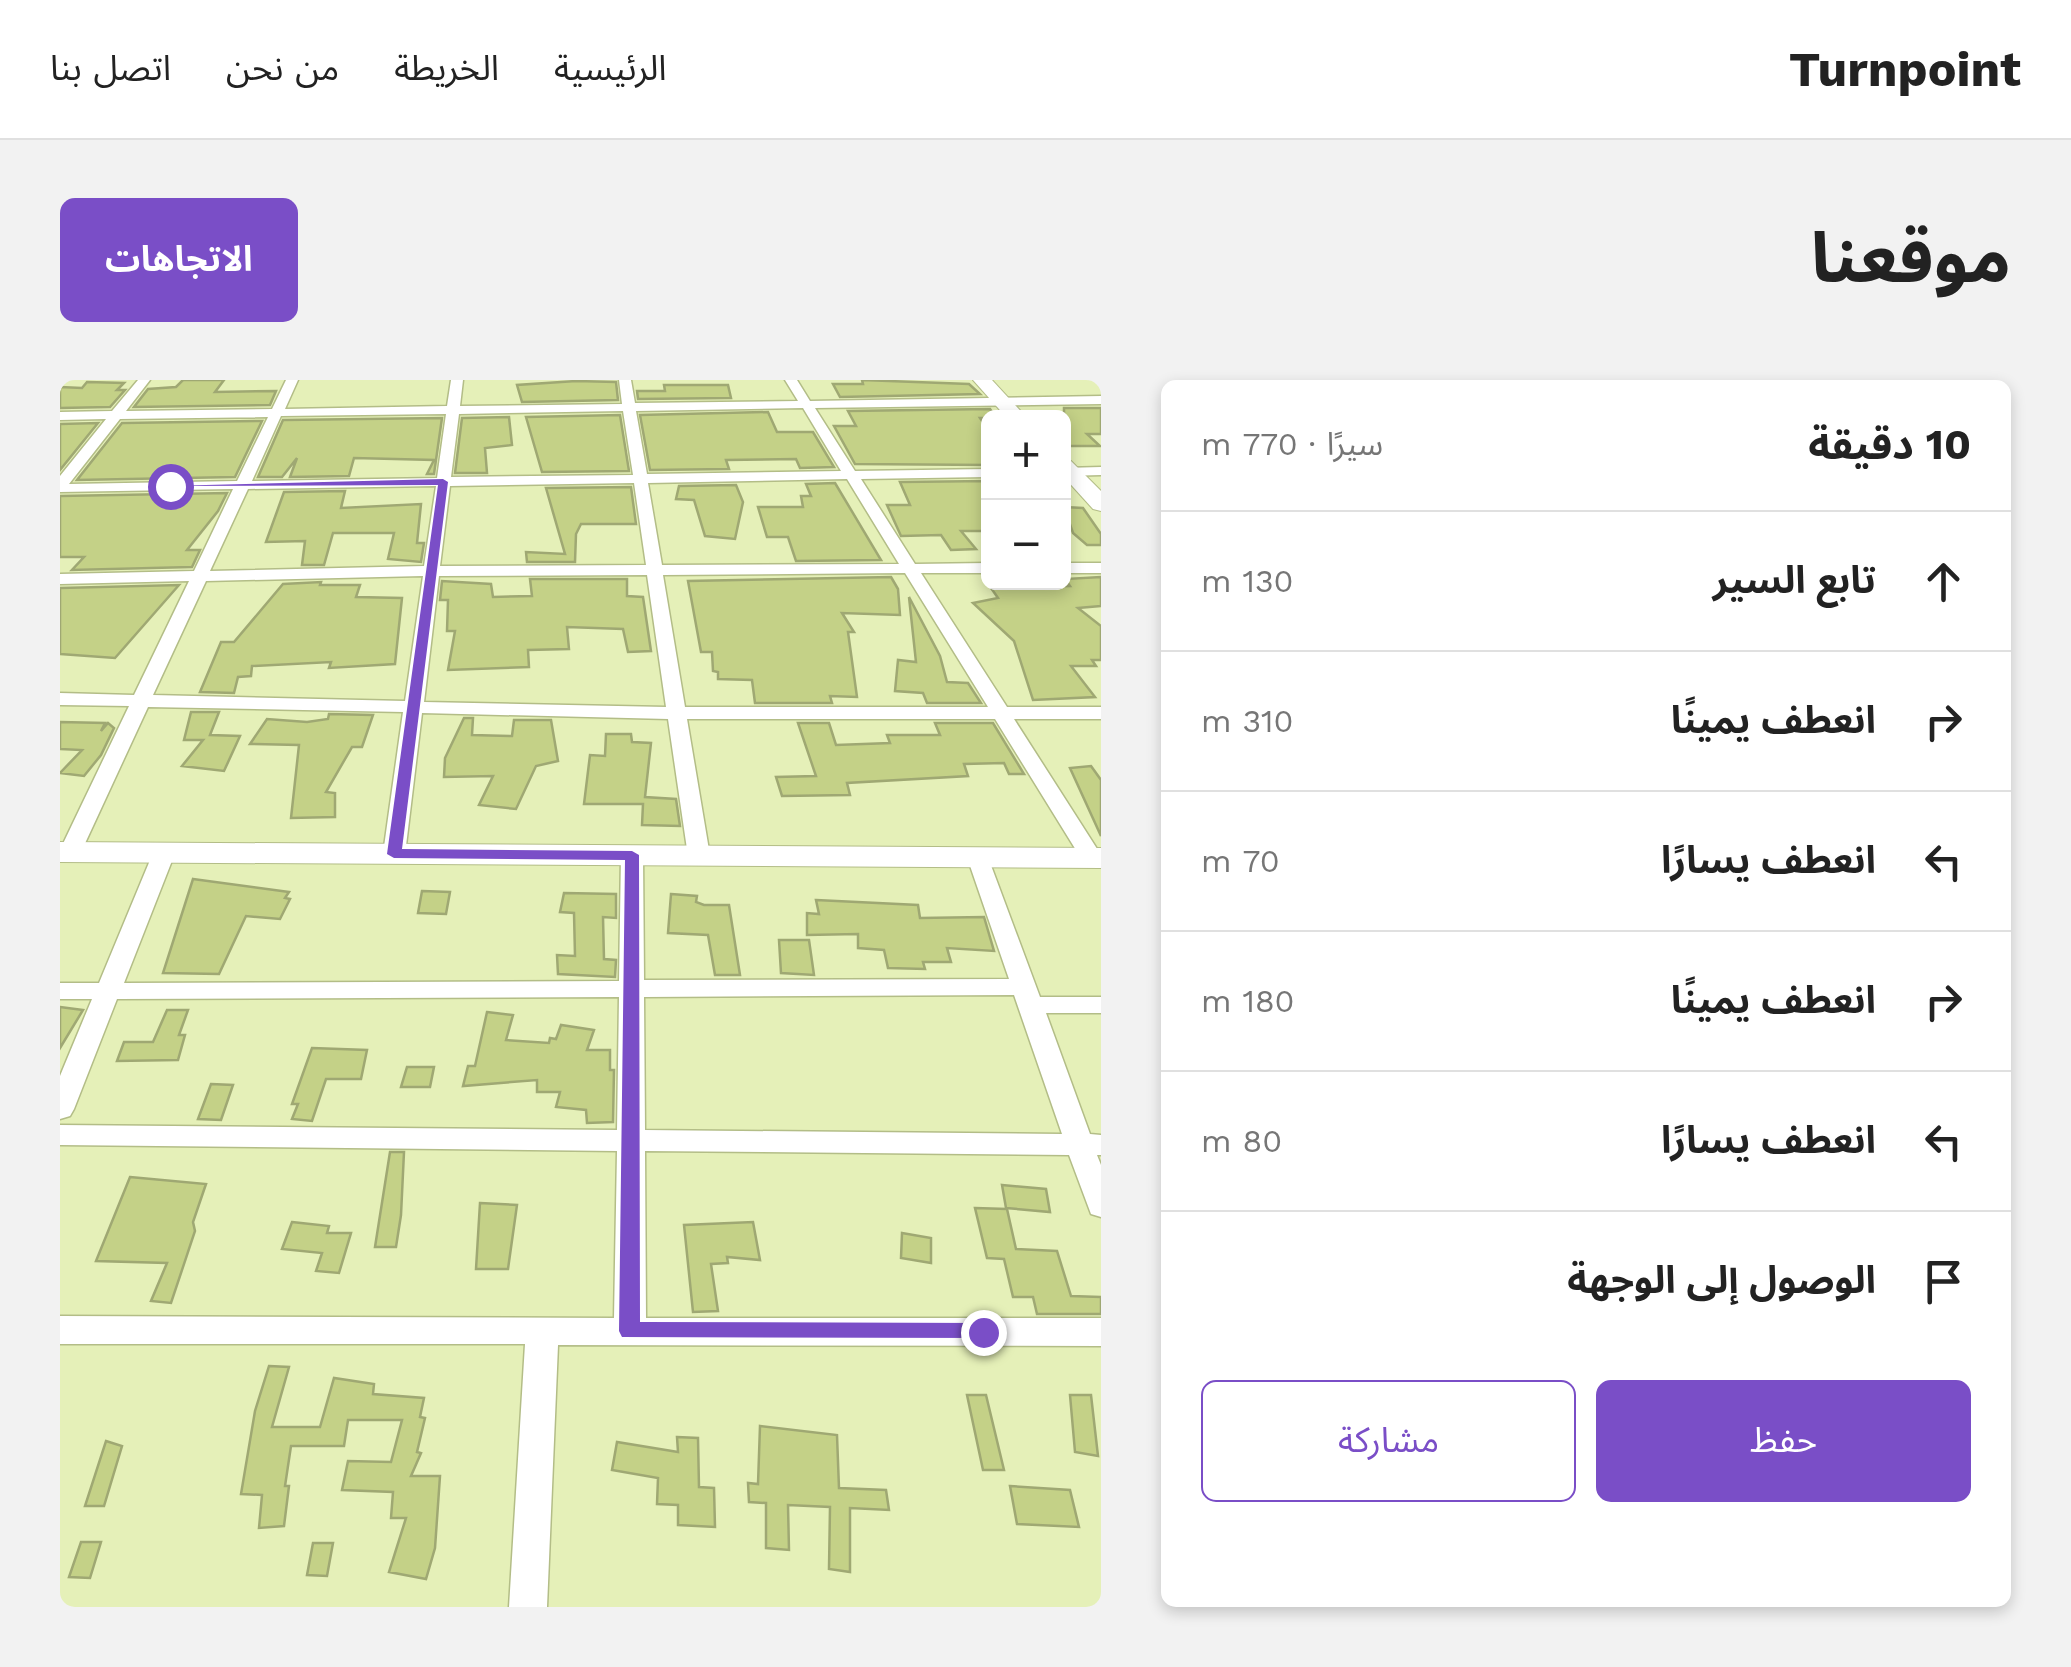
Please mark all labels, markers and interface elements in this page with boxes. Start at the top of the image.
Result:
text: Turnpoint [1789,41,2021,98]
text: اتصل بنا [50,47,171,89]
text: من نحن [226,47,339,89]
text: الخريطة [394,47,499,89]
text: الرئيسية [554,47,667,89]
button: الاتجاهات [60,198,298,322]
text: موقعنا [1810,217,2011,299]
map controls [981,410,1071,590]
button: + [981,410,1071,500]
text: 10 دقيقة [1808,420,1971,469]
text: سيرًا · 770 m [1201,425,1383,463]
route start [148,464,194,510]
button: − [981,500,1071,590]
icon: ahead [1916,554,1971,609]
text: تابع السير [1713,558,1876,602]
text: 130 m [1201,562,1293,600]
icon: right [1916,694,1971,749]
text: انعطف يمينًا [1671,698,1876,742]
text: 310 m [1201,702,1293,740]
icon: left [1916,834,1971,889]
text: انعطف يسارًا [1661,838,1876,882]
text: 70 m [1201,842,1280,880]
icon: right [1916,974,1971,1029]
text: انعطف يمينًا [1671,978,1876,1022]
text: 180 m [1201,982,1295,1020]
icon: left [1916,1114,1971,1169]
text: انعطف يسارًا [1661,1118,1876,1162]
text: 80 m [1201,1122,1282,1160]
icon: arrive [1916,1254,1971,1309]
text: الوصول إلى الوجهة [1567,1258,1876,1302]
route end [961,1310,1007,1356]
button: مشاركة [1201,1380,1576,1502]
button: حفظ [1596,1380,1971,1502]

